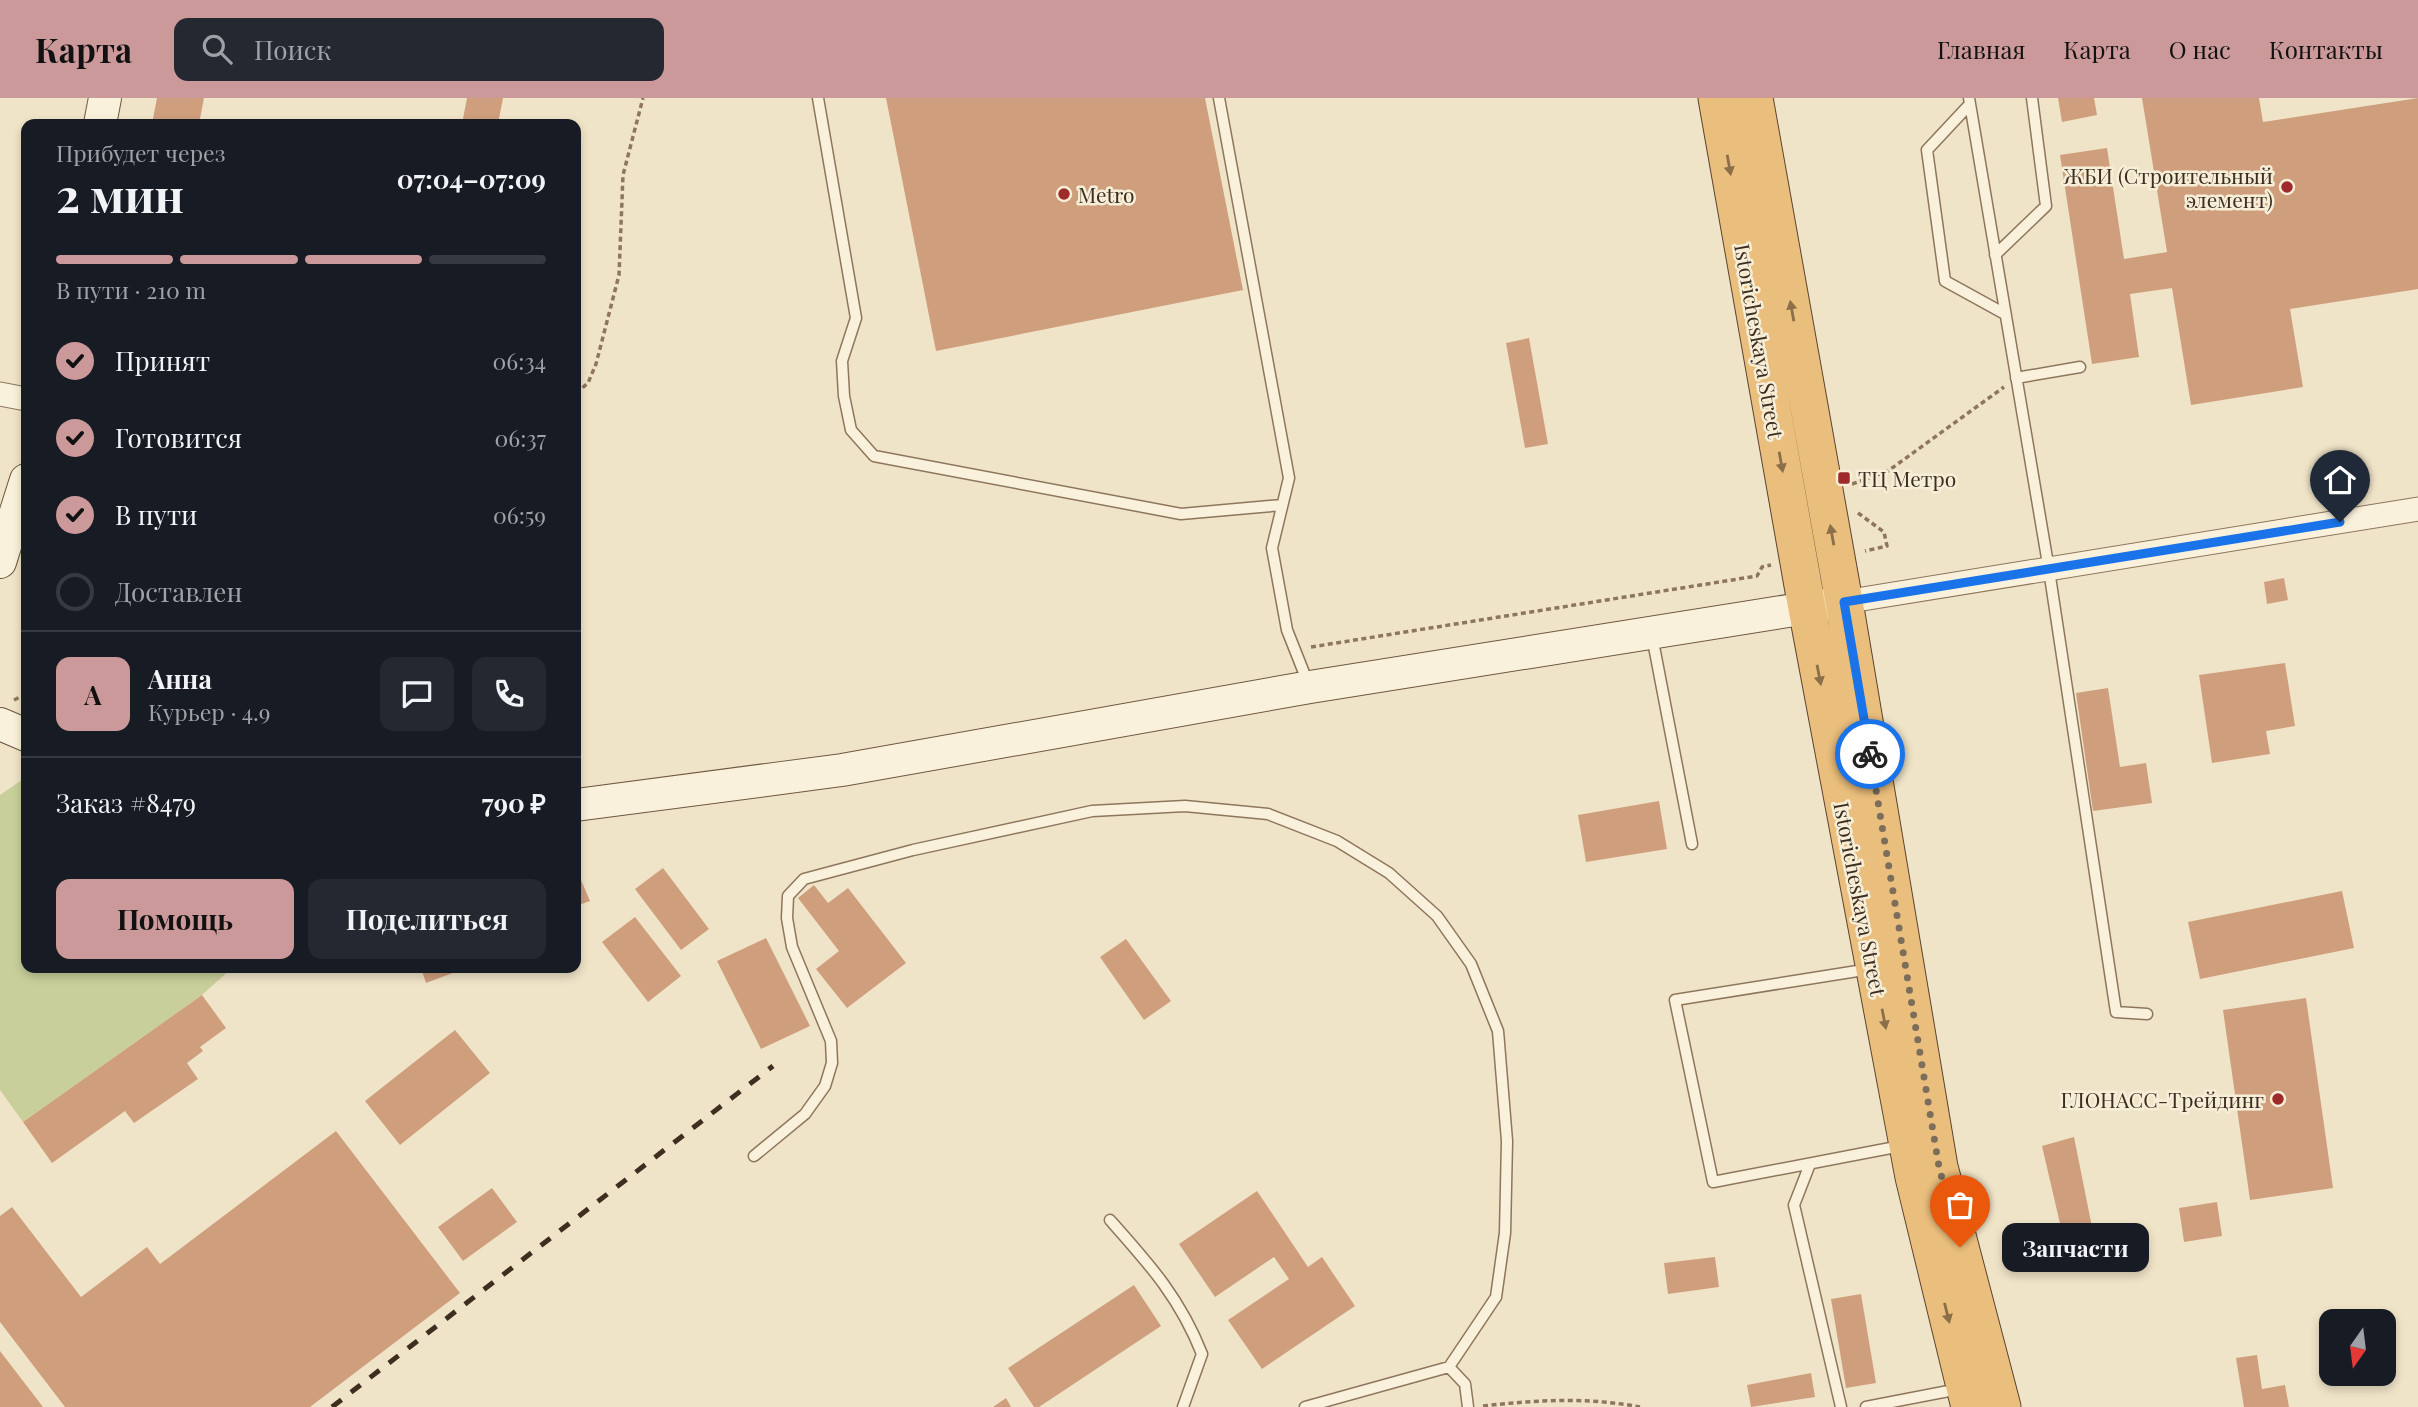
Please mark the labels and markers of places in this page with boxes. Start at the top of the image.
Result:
place label: ЖБИ (Строительный элемент) [2063,161,2273,213]
marker: ЖБИ (Строительный элемент) [2279,179,2295,195]
place label: Metro [1078,180,1134,208]
marker: Metro [1056,186,1072,202]
pin [2310,450,2370,522]
place label: ТЦ Метро [1858,464,1956,492]
marker: ТЦ Метро [1836,470,1852,486]
place label: ГЛОНАСС-Трейдинг [2061,1085,2264,1113]
marker: ГЛОНАСС-Трейдинг [2270,1091,2286,1107]
pin [1930,1175,1990,1247]
callout: Запчасти [2002,1222,2149,1272]

